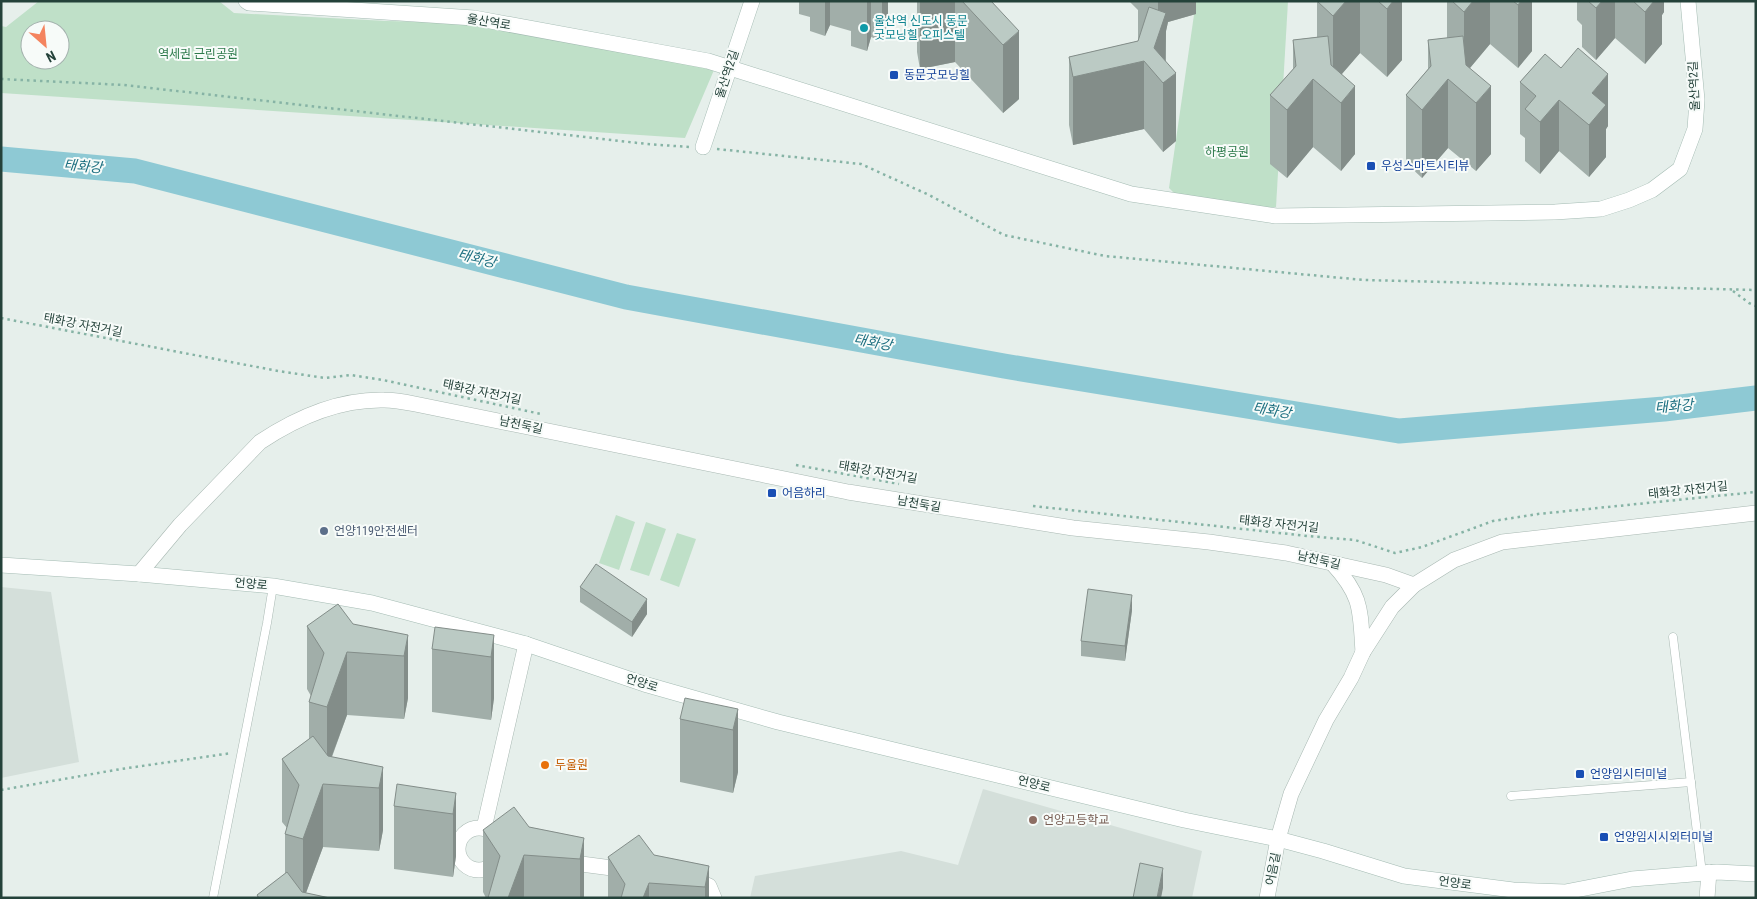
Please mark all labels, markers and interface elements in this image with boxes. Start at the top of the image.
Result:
street label: 울산역로 [466,12,512,32]
place label: 울산역 신도시 동문 굿모닝힐 오피스텔 [874,14,968,42]
north arrow [20,20,70,70]
marker: 울산역 신도시 동문 굿모닝힐 오피스텔 [858,22,870,34]
park label: 역세권 근린공원 [158,47,238,61]
text: N [43,48,58,66]
street label: 울산역2길 [713,48,741,100]
street label: 울산역2길 [1686,61,1702,111]
place label: 동문굿모닝힐 [904,68,970,82]
marker: 동문굿모닝힐 [888,69,900,81]
park label: 하평공원 [1205,145,1249,159]
water label: 태화강 [63,156,105,176]
place label: 우성스마트시티뷰 [1381,159,1469,173]
marker: 우성스마트시티뷰 [1365,160,1377,172]
water label: 태화강 [456,246,500,271]
street label: 태화강 자전거길 [42,310,124,340]
water label: 태화강 [853,331,896,354]
street label: 태화강 자전거길 [441,377,523,407]
water label: 태화강 [1654,396,1696,416]
water label: 태화강 [1252,399,1294,421]
street label: 남천둑길 [498,414,544,436]
street label: 태화강 자전거길 [837,458,919,486]
street label: 태화강 자전거길 [1647,479,1729,501]
place label: 어음하리 [782,486,826,500]
marker: 어음하리 [766,487,778,499]
street label: 남천둑길 [896,493,942,515]
street label: 태화강 자전거길 [1238,513,1320,535]
place label: 언양119안전센터 [334,524,418,538]
marker: 언양119안전센터 [318,525,330,537]
street label: 남천둑길 [1296,548,1342,572]
street label: 언양로 [234,576,268,592]
street label: 언양로 [624,671,660,695]
place label: 두울원 [555,758,588,772]
marker: 두울원 [539,759,551,771]
place label: 언양임시터미널 [1590,767,1667,781]
marker: 언양임시터미널 [1574,768,1586,780]
street label: 언양로 [1016,773,1052,795]
place label: 언양고등학교 [1043,813,1109,827]
marker: 언양고등학교 [1027,814,1039,826]
place label: 언양임시시외터미널 [1614,830,1713,844]
marker: 언양임시시외터미널 [1598,831,1610,843]
street label: 어음길 [1263,851,1283,887]
street label: 언양로 [1438,874,1472,892]

